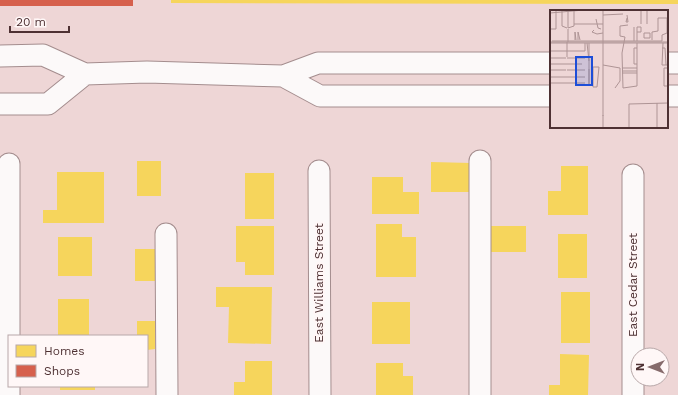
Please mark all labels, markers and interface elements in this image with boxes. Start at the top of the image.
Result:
scale bar [10,8,69,34]
inset map [550,10,668,128]
text: 20 m [16,15,46,29]
street label: East Williams Street [312,223,326,343]
street label: East Cedar Street [626,233,640,337]
legend [8,335,148,387]
text: Homes [44,344,85,358]
north arrow [630,347,670,387]
text: N [634,363,647,371]
text: Shops [44,364,80,378]

